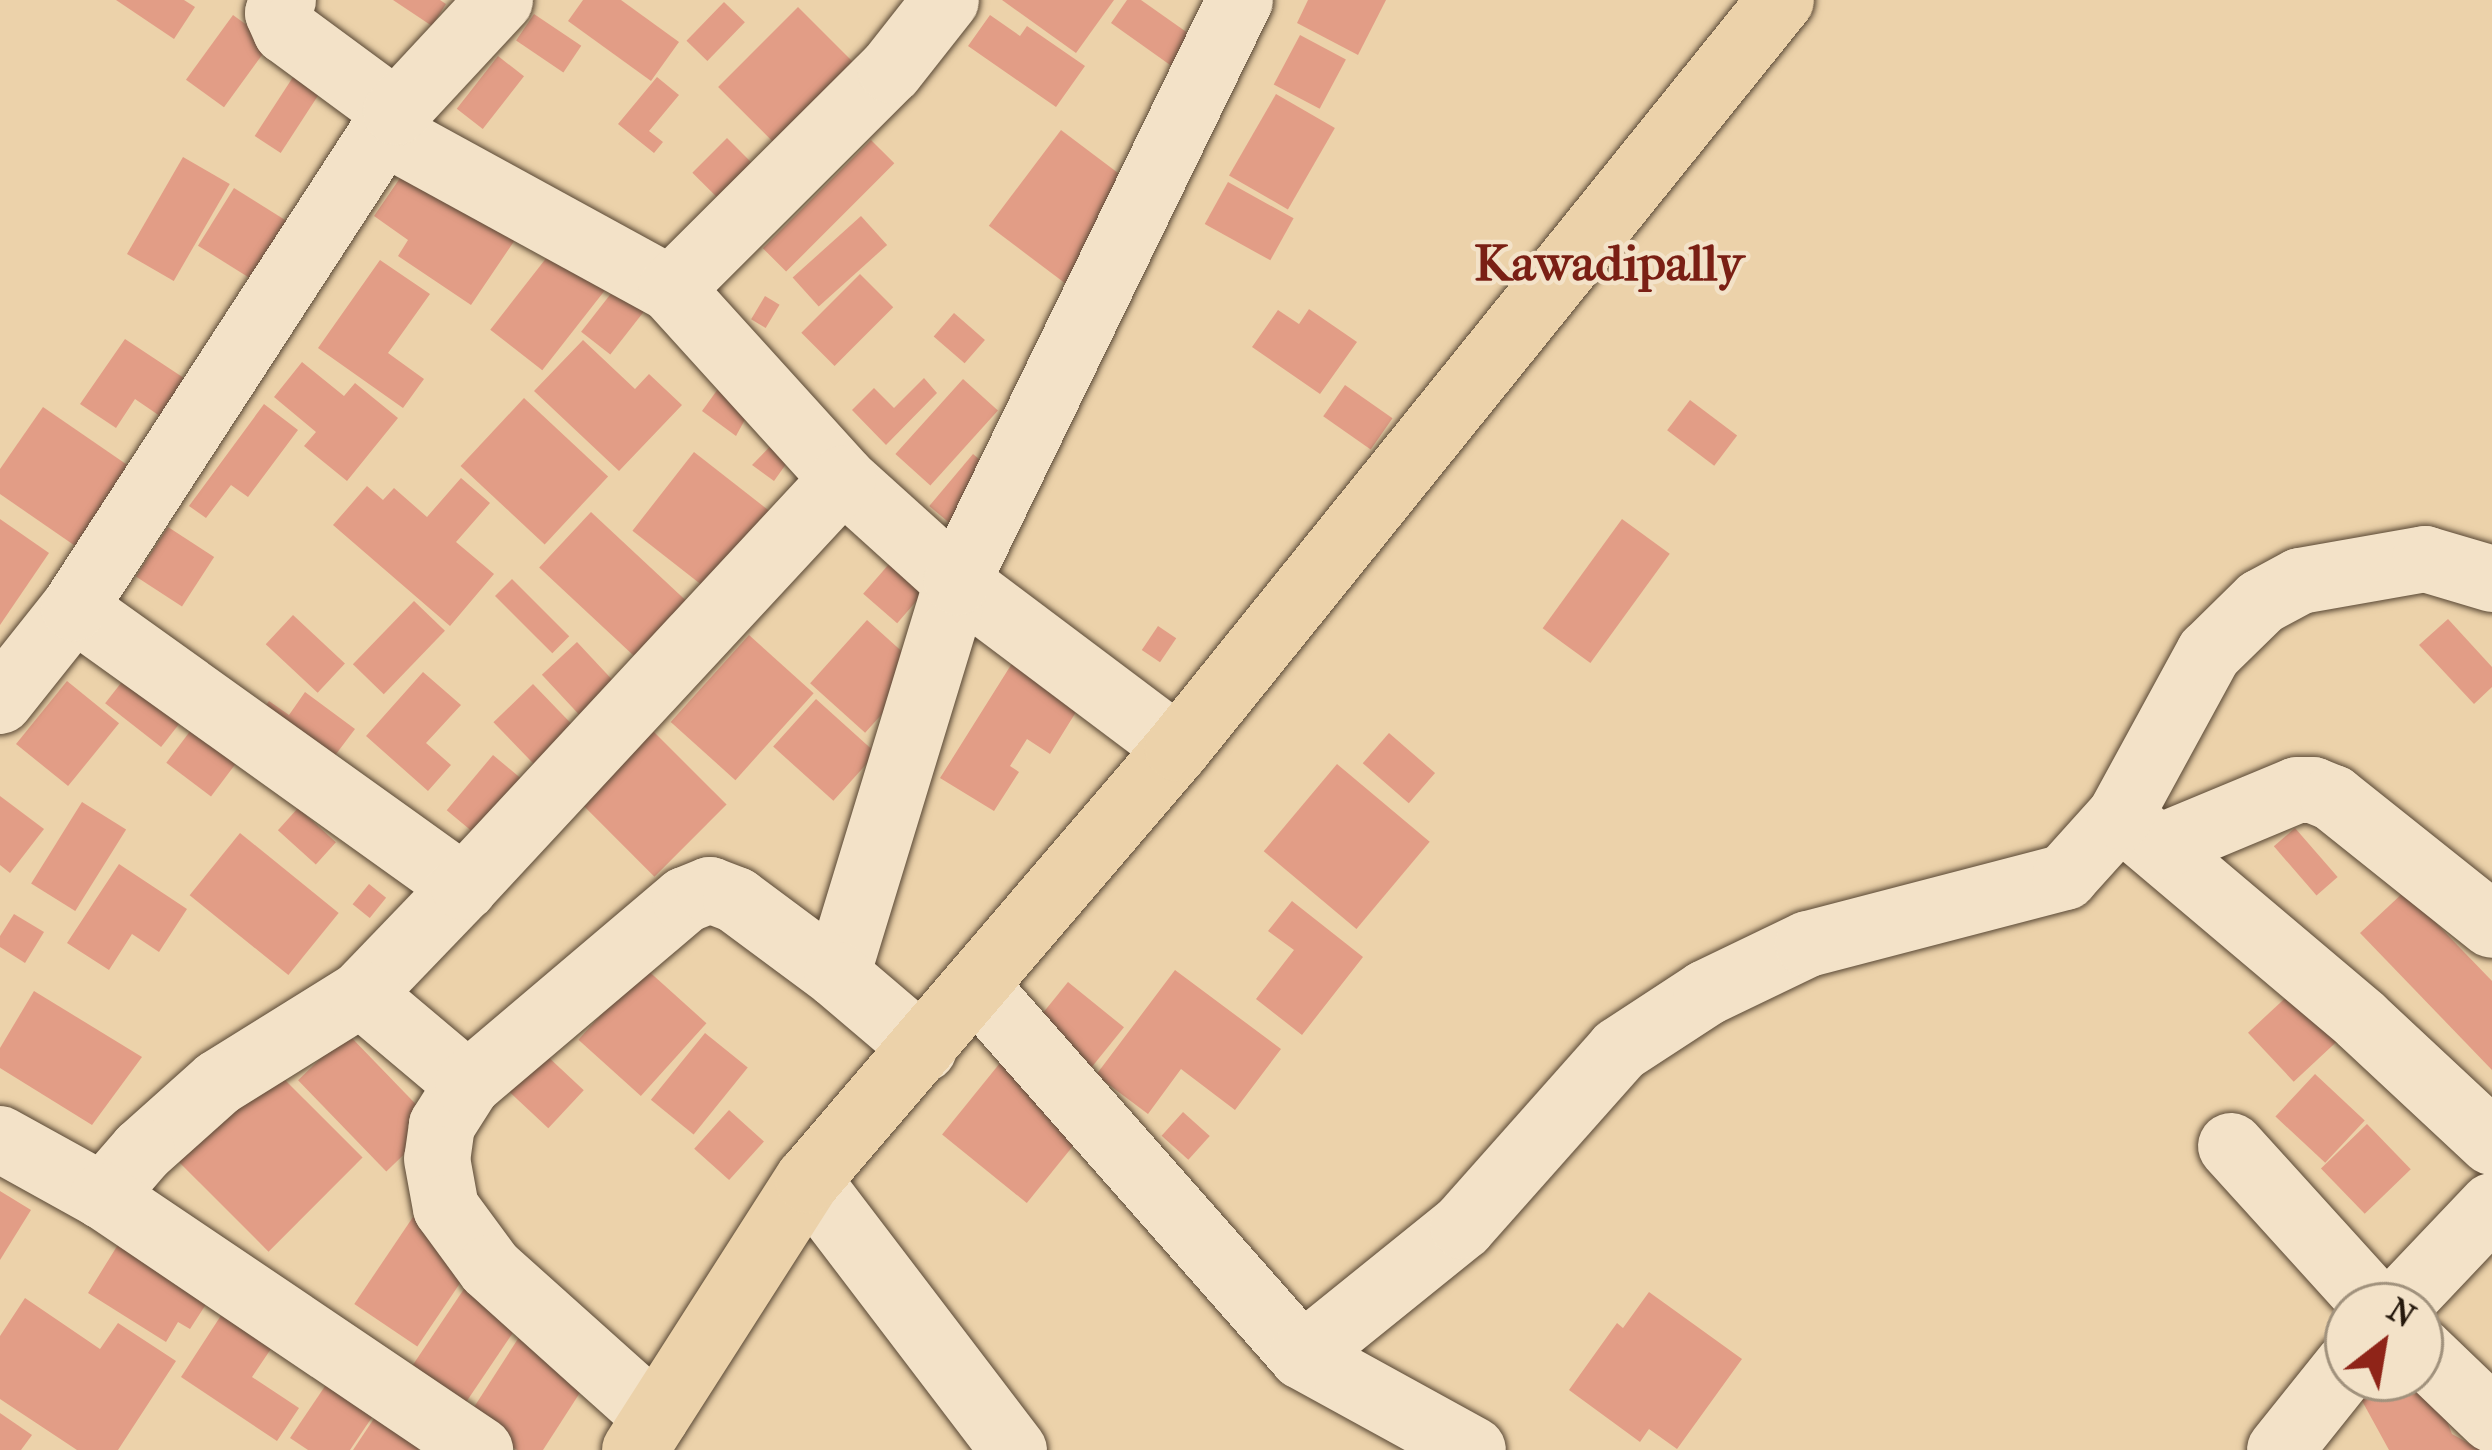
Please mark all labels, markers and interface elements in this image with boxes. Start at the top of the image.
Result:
district label: Kawadipally [1474,232,1744,294]
north arrow [2324,1282,2444,1402]
text: N [2380,1290,2422,1336]

